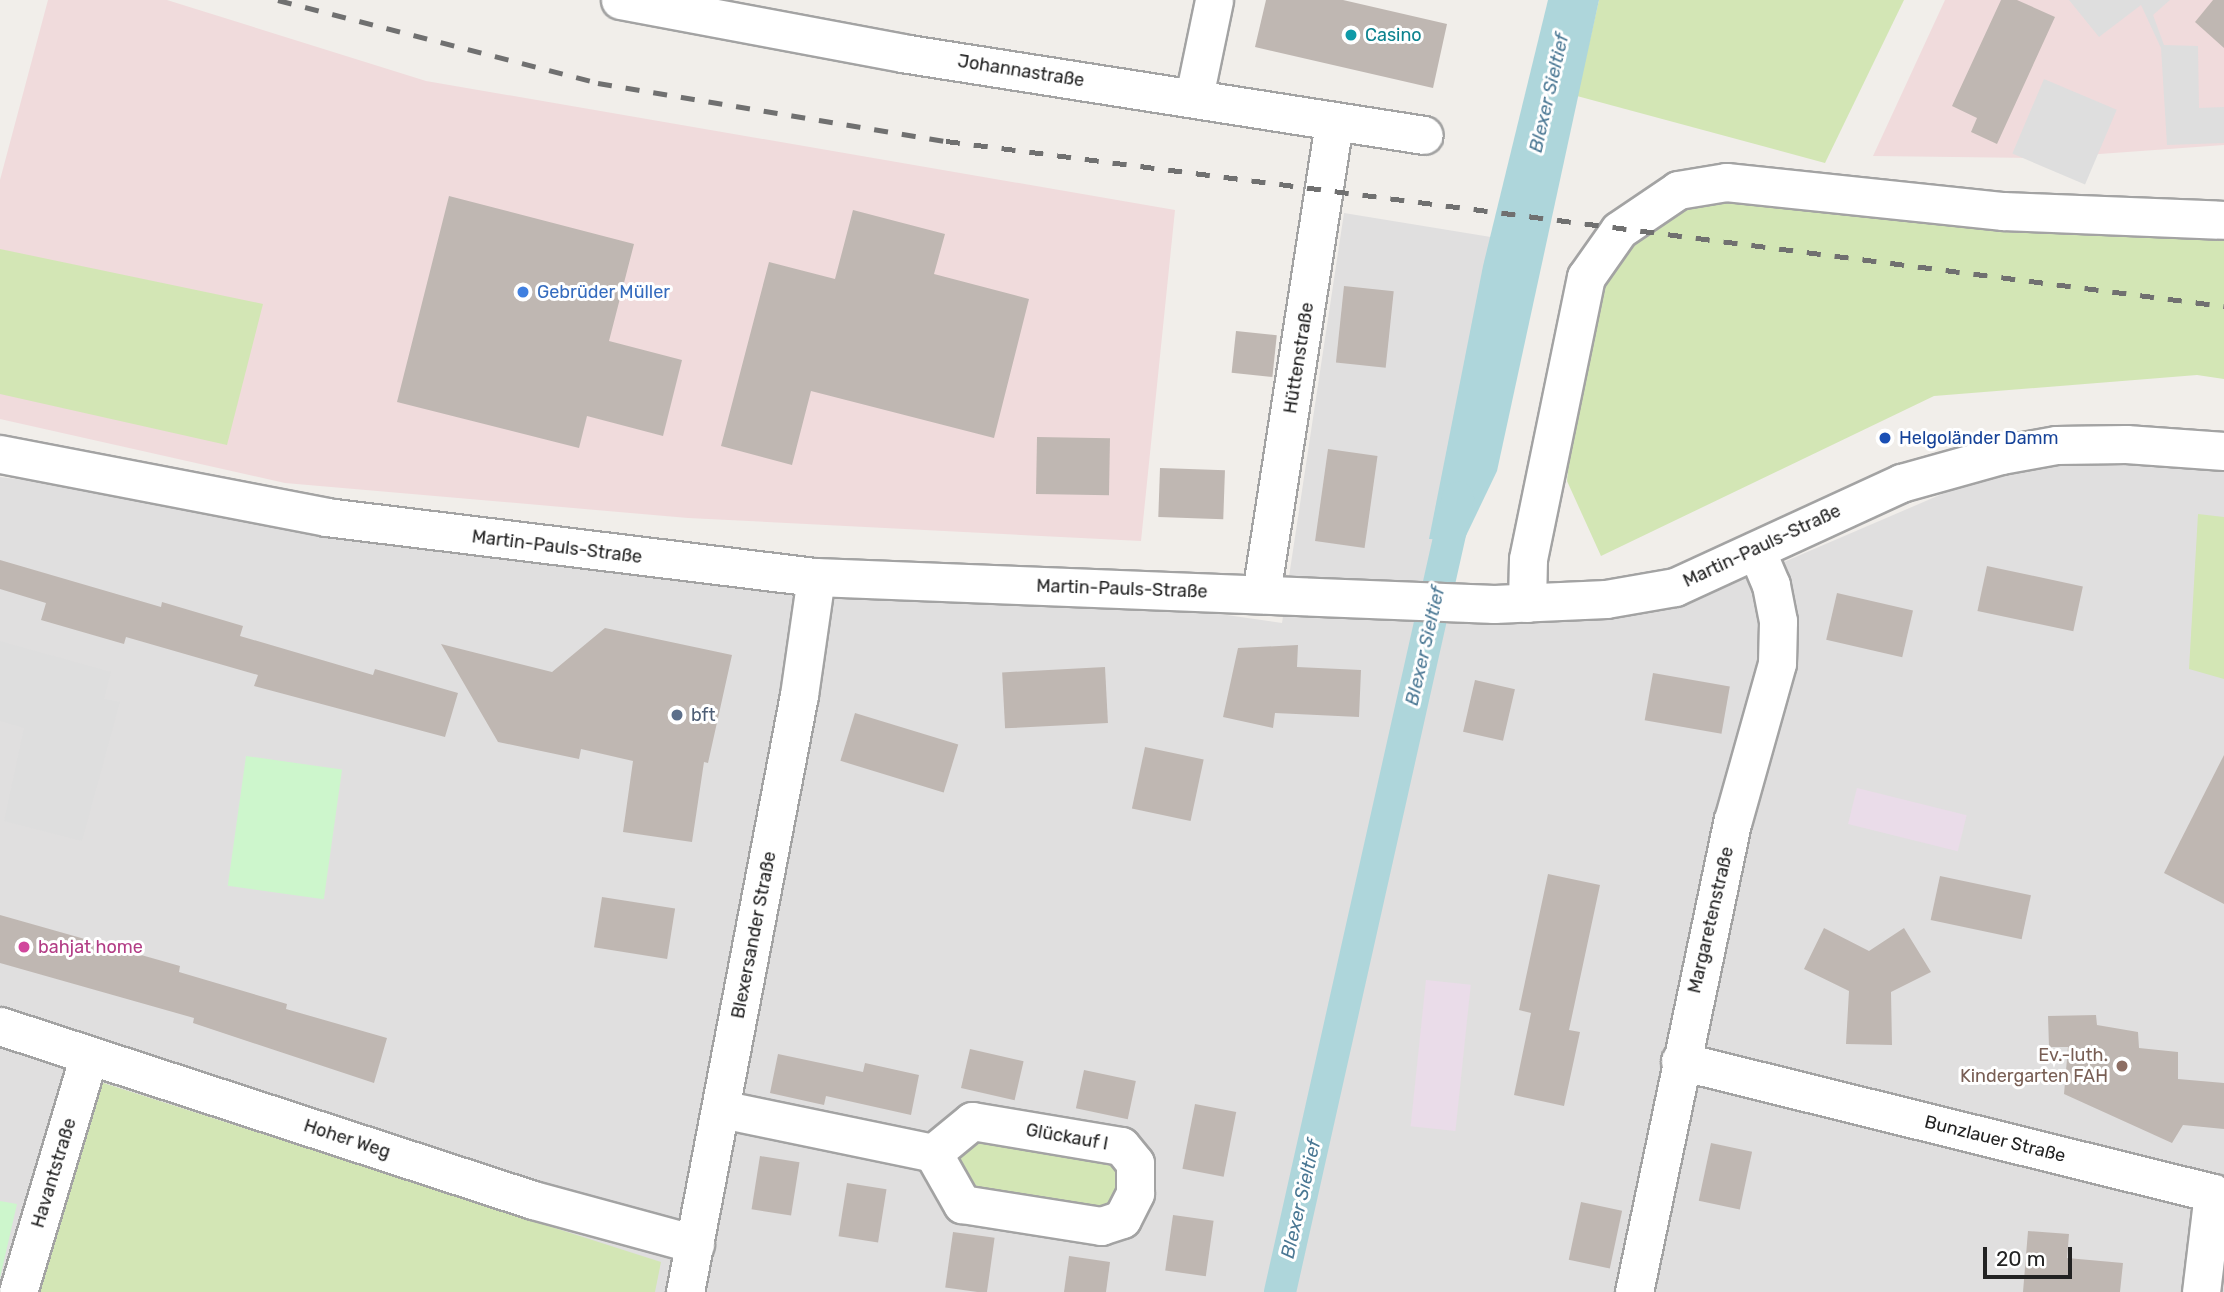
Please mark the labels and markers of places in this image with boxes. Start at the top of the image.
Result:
place label: Casino [1365,24,1422,46]
marker: Casino [1343,27,1359,43]
place label: Gebrüder Müller [537,281,671,303]
marker: Gebrüder Müller [515,284,531,300]
place label: Helgoländer Damm [1899,427,2059,449]
marker: Helgoländer Damm [1877,430,1893,446]
place label: bft [691,704,716,726]
marker: bft [669,707,685,723]
place label: bahjat home [38,936,143,958]
marker: bahjat home [16,939,32,955]
place label: Ev.-luth. Kindergarten FAH [1960,1045,2108,1088]
marker: Ev.-luth. Kindergarten FAH [2114,1058,2130,1074]

